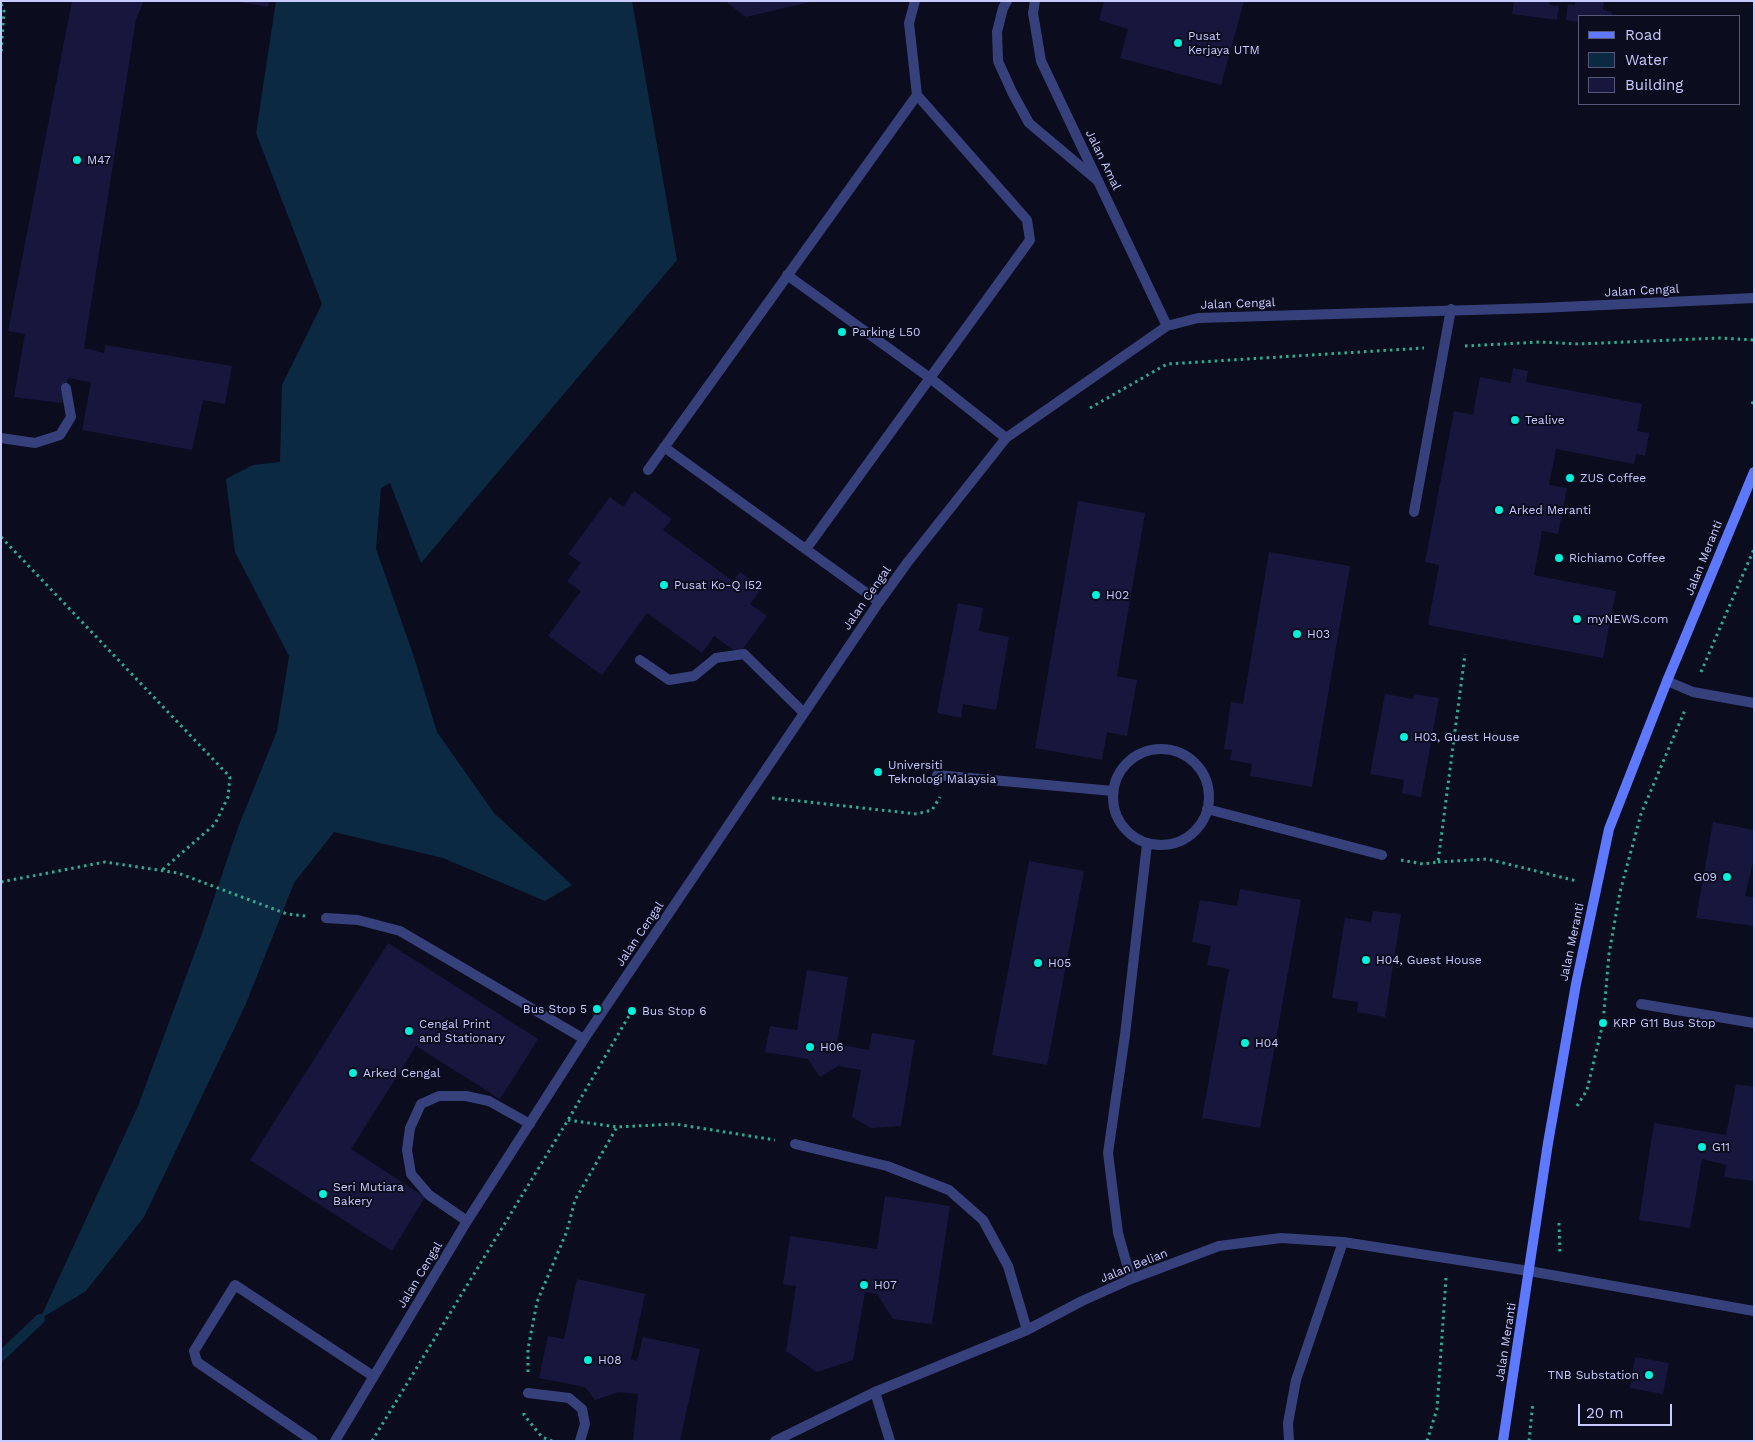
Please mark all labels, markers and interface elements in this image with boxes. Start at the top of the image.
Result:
legend [1578,15,1740,105]
text: Road [1625,26,1662,44]
place label: Pusat Kerjaya UTM [1188,29,1260,57]
marker: Pusat Kerjaya UTM [1172,37,1184,49]
text: Water [1625,51,1668,69]
text: Building [1625,76,1683,94]
street label: Jalan Amal [1082,128,1124,192]
place label: M47 [87,153,111,167]
marker: M47 [71,154,83,166]
street label: Jalan Cengal [1604,282,1680,300]
street label: Jalan Cengal [1200,295,1276,313]
place label: Parking L50 [852,325,921,339]
marker: Parking L50 [836,326,848,338]
place label: Tealive [1525,413,1565,427]
marker: Tealive [1509,414,1521,426]
place label: ZUS Coffee [1580,471,1646,485]
marker: ZUS Coffee [1564,472,1576,484]
place label: Arked Meranti [1509,503,1591,517]
marker: Arked Meranti [1493,504,1505,516]
street label: Jalan Meranti [1682,518,1726,598]
place label: Richiamo Coffee [1569,551,1665,565]
marker: Richiamo Coffee [1553,552,1565,564]
street label: Jalan Cengal [840,563,894,633]
place label: Pusat Ko-Q I52 [674,578,762,592]
marker: Pusat Ko-Q I52 [658,579,670,591]
place label: H02 [1106,588,1129,602]
marker: H02 [1090,589,1102,601]
place label: myNEWS.com [1587,612,1668,626]
marker: myNEWS.com [1571,613,1583,625]
place label: H03 [1307,627,1330,641]
marker: H03 [1291,628,1303,640]
place label: H03, Guest House [1414,730,1519,744]
marker: H03, Guest House [1398,731,1410,743]
place label: Universiti Teknologi Malaysia [888,758,996,786]
marker: Universiti Teknologi Malaysia [872,766,884,778]
place label: G09 [1693,870,1717,884]
marker: G09 [1721,871,1733,883]
street label: Jalan Cengal [613,899,667,969]
street label: Jalan Meranti [1557,902,1587,982]
place label: H04, Guest House [1376,953,1482,967]
marker: H04, Guest House [1360,954,1372,966]
place label: H05 [1048,956,1071,970]
marker: H05 [1032,957,1044,969]
place label: Bus Stop 5 [523,1002,587,1016]
marker: Bus Stop 5 [591,1003,603,1015]
place label: Bus Stop 6 [642,1004,706,1018]
marker: Bus Stop 6 [626,1005,638,1017]
place label: KRP G11 Bus Stop [1613,1016,1716,1030]
place label: Cengal Print and Stationary [419,1017,505,1045]
marker: KRP G11 Bus Stop [1597,1017,1609,1029]
marker: Cengal Print and Stationary [403,1025,415,1037]
place label: H04 [1255,1036,1279,1050]
marker: H04 [1239,1037,1251,1049]
place label: H06 [820,1040,844,1054]
marker: H06 [804,1041,816,1053]
place label: Arked Cengal [363,1066,440,1080]
marker: Arked Cengal [347,1067,359,1079]
place label: G11 [1712,1140,1730,1154]
marker: G11 [1696,1141,1708,1153]
place label: Seri Mutiara Bakery [333,1180,404,1208]
marker: Seri Mutiara Bakery [317,1188,329,1200]
street label: Jalan Cengal [395,1239,445,1311]
street label: Jalan Belian [1098,1246,1170,1286]
place label: H07 [874,1278,897,1292]
marker: H07 [858,1279,870,1291]
street label: Jalan Meranti [1493,1302,1519,1382]
place label: H08 [598,1353,622,1367]
marker: H08 [582,1354,594,1366]
place label: TNB Substation [1548,1368,1639,1382]
marker: TNB Substation [1643,1369,1655,1381]
scale bar [1580,1394,1674,1426]
text: 20 m [1586,1404,1624,1422]

